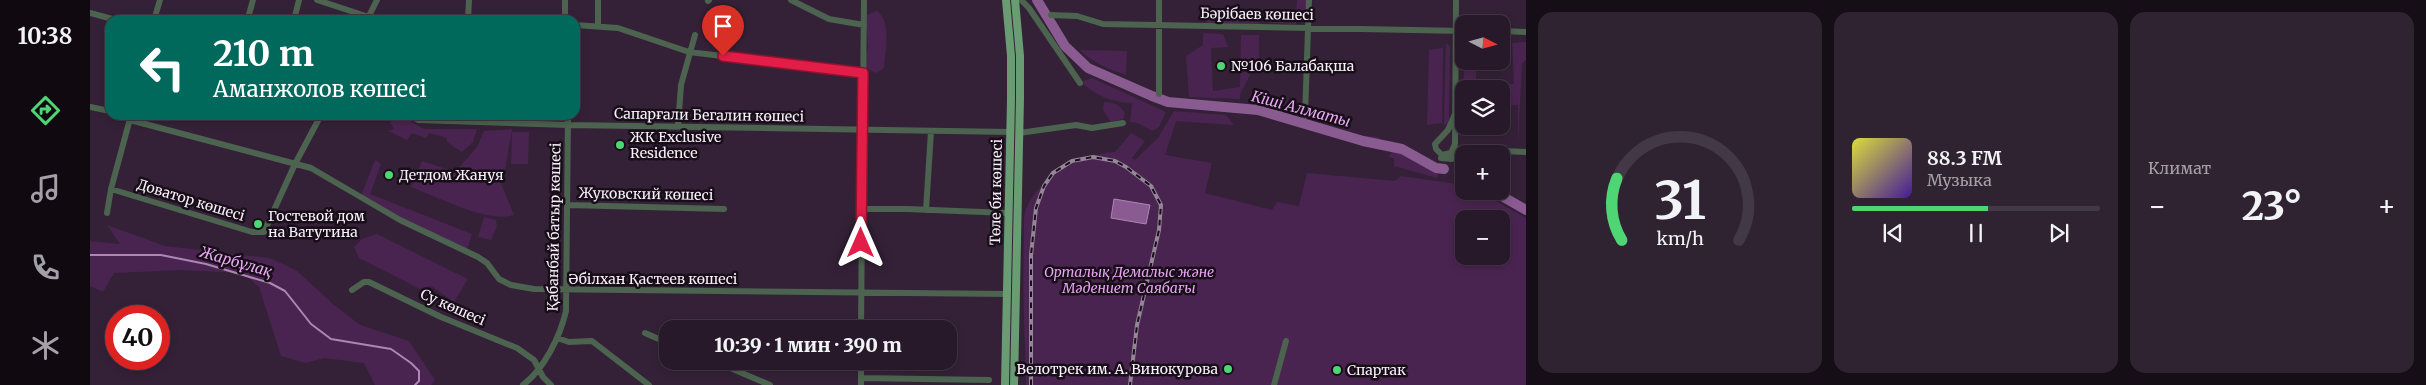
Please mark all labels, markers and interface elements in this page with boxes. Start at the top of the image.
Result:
street label: Бәрібаев көшесі [1200,4,1315,24]
pin [702,5,744,56]
icon: arrive [709,12,737,40]
north arrow [1455,15,1510,70]
map controls [1455,15,1510,265]
text: 10:38 [18,22,72,50]
text: 210 m [213,32,314,76]
icon: left [130,35,195,100]
place label: №106 Балабақша [1231,57,1355,75]
marker: №106 Балабақша [1215,60,1227,72]
text: Аманжолов көшесі [213,75,427,103]
button: layers [1455,80,1510,135]
water label: Кіші Алматы [1250,86,1353,131]
icon: directions [28,93,63,128]
street label: Сапарғали Бегалин көшесі [614,104,805,126]
place label: ЖК Exclusive Residence [630,128,721,162]
street label: Төле би көшесі [986,138,1006,245]
marker: ЖК Exclusive Residence [614,139,626,151]
street label: Қабанбай батыр көшесі [544,142,564,312]
button: + [1455,145,1510,200]
text: 88.3 FM [1927,146,2002,170]
text: Климат [2148,158,2211,178]
place label: Детдом Жануя [399,166,504,184]
text: 31 [1654,168,1706,233]
marker: Детдом Жануя [383,169,395,181]
text: Музыка [1927,170,1992,190]
icon: music [28,171,63,206]
street label: Доватор көшесі [135,175,247,225]
text: 23° [2242,183,2302,230]
street label: Жуковский көшесі [579,184,714,204]
text: − [2148,188,2167,224]
text: + [2377,188,2396,224]
place label: Гостевой дом на Ватутина [268,207,366,241]
button: − [1455,210,1510,265]
position arrow [834,216,886,268]
marker: Гостевой дом на Ватутина [252,218,264,230]
icon: previous [1879,219,1907,247]
icon: pause [1962,219,1990,247]
icon: next [2045,219,2073,247]
text: km/h [1656,227,1704,250]
water label: Жарбұлақ [197,242,275,281]
icon: phone [28,250,63,285]
park label: Орталық Демалыс және Мәдениет Саябағы [1044,263,1214,297]
street label: Әбілхан Қастеев көшесі [569,270,738,288]
street label: Су көшесі [418,285,489,330]
speed limit sign: 40 [105,305,170,370]
icon: climate [28,328,63,363]
text: 10:39 · 1 мин · 390 m [714,333,902,357]
place label: Велотрек им. А. Винокурова [1016,360,1218,378]
place label: Спартак [1347,361,1406,379]
marker: Велотрек им. А. Винокурова [1222,363,1234,375]
marker: Спартак [1331,364,1343,376]

